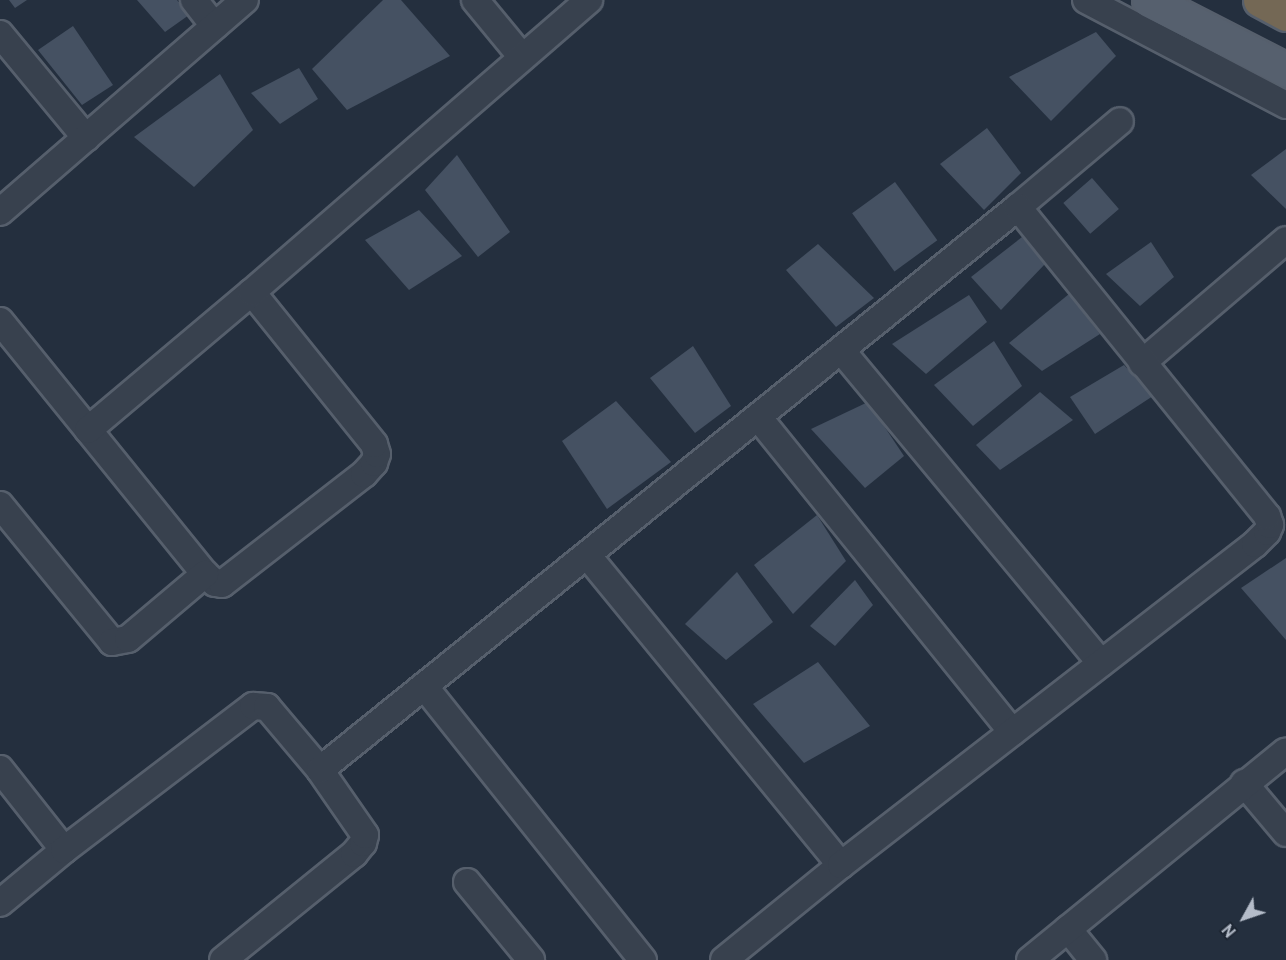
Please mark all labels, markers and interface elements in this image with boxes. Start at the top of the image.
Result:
north arrow [1214,888,1274,948]
text: N [1219,919,1242,940]

